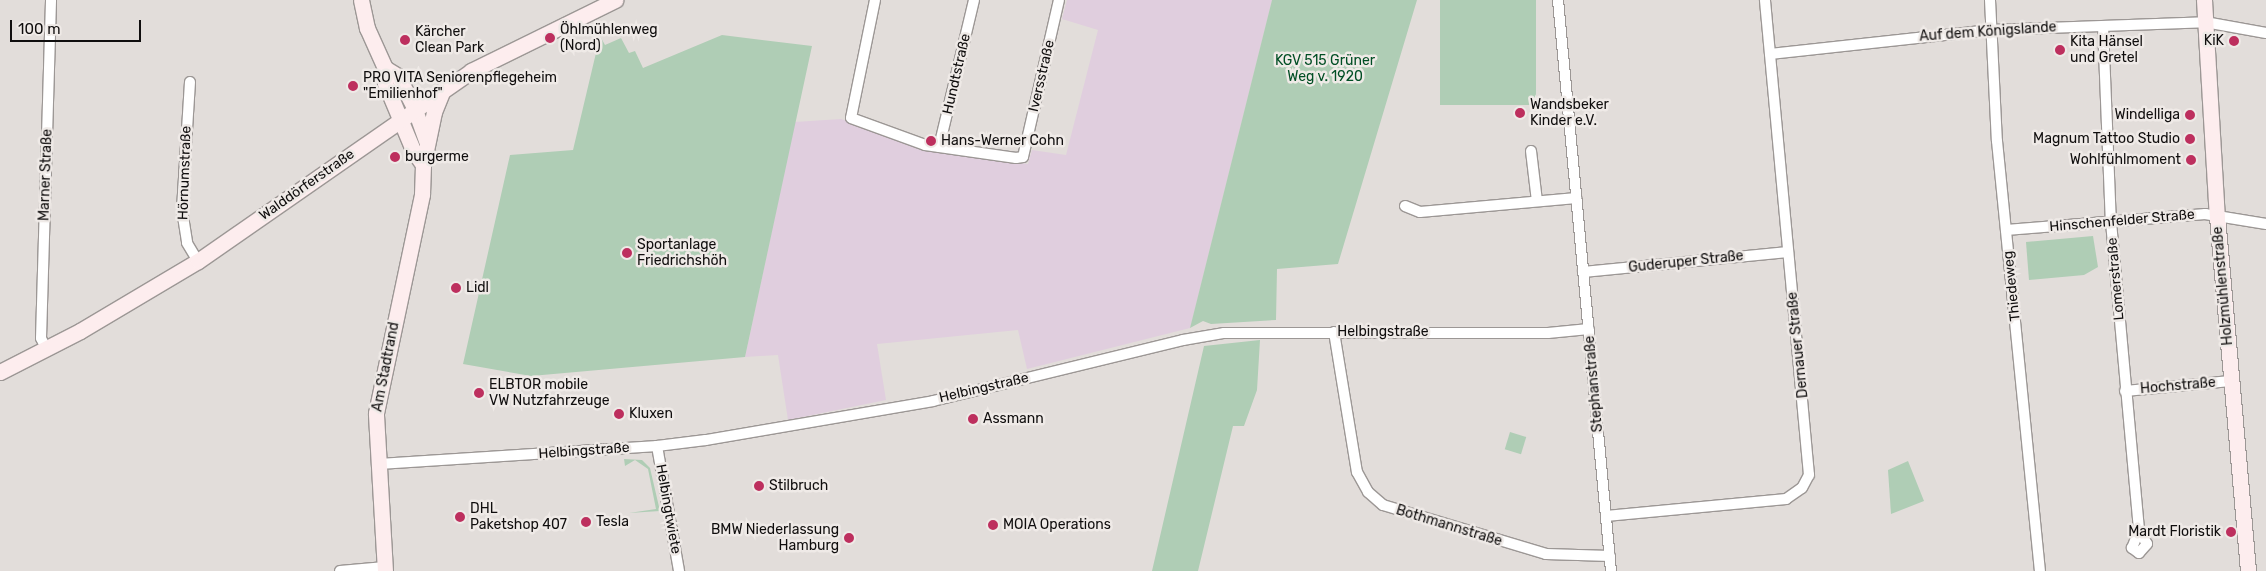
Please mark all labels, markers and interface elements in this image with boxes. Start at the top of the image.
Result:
scale bar [12,10,144,42]
street label: Auf dem Königslande [1919,19,2057,45]
text: 100 m [18,20,60,38]
place label: Öhlmühlenweg (Nord) [560,22,658,54]
place label: Kärcher Clean Park [415,24,484,56]
marker: Öhlmühlenweg (Nord) [544,32,556,44]
street label: Hundtstraße [940,32,974,116]
place label: KiK [2204,33,2224,49]
marker: Kärcher Clean Park [399,34,411,46]
place label: Kita Hänsel und Gretel [2070,34,2143,66]
marker: KiK [2228,35,2240,47]
street label: Iversstraße [1026,38,1058,114]
marker: Kita Hänsel und Gretel [2054,44,2066,56]
park label: KGV 515 Grüner Weg v. 1920 [1275,53,1375,85]
place label: PRO VITA Seniorenpflegeheim "Emilienhof" [363,70,558,102]
marker: PRO VITA Seniorenpflegeheim "Emilienhof" [347,80,359,92]
place label: Wandsbeker Kinder e.V. [1530,97,1609,130]
marker: Wandsbeker Kinder e.V. [1514,107,1526,119]
place label: Windelliga [2114,107,2180,123]
marker: Windelliga [2184,109,2196,121]
street label: Hörnumstraße [175,126,195,220]
street label: Marner Straße [36,129,56,221]
place label: Magnum Tattoo Studio [2033,131,2180,147]
place label: Hans-Werner Cohn [941,133,1064,149]
marker: Magnum Tattoo Studio [2184,133,2196,145]
marker: Hans-Werner Cohn [925,135,937,147]
street label: Walddörferstraße [256,146,358,224]
place label: burgerme [405,149,469,165]
marker: burgerme [389,151,401,163]
place label: Wohlfühlmoment [2070,152,2181,168]
marker: Wohlfühlmoment [2185,154,2197,166]
street label: Hinschenfelder Straße [2049,206,2195,236]
street label: Holzmühlenstraße [2209,226,2237,346]
place label: Sportanlage Friedrichshöh [637,237,727,270]
street label: Lomerstraße [2104,237,2128,321]
marker: Sportanlage Friedrichshöh [621,247,633,259]
street label: Guderuper Straße [1627,248,1745,276]
street label: Thiedeweg [2000,250,2024,322]
place label: Lidl [466,280,489,296]
marker: Lidl [450,282,462,294]
street label: Dernauer Straße [1784,291,1812,399]
street label: Am Stadtrand [369,321,403,413]
street label: Helbingstraße [1337,324,1429,340]
street label: Stephanstraße [1581,335,1607,433]
street label: Helbingstraße [938,370,1030,406]
street label: Hochstraße [2139,374,2217,398]
place label: ELBTOR mobile VW Nutzfahrzeuge [489,377,610,410]
marker: ELBTOR mobile VW Nutzfahrzeuge [473,387,485,399]
place label: Kluxen [629,406,673,422]
marker: Kluxen [613,408,625,420]
place label: Assmann [983,411,1044,427]
marker: Assmann [967,413,979,425]
street label: Helbingstraße [538,439,630,463]
street label: Helbingtwiete [652,463,684,555]
place label: Stilbruch [769,478,828,494]
marker: Stilbruch [753,480,765,492]
place label: DHL Paketshop 407 [470,501,567,534]
street label: Bothmannstraße [1394,502,1504,550]
marker: DHL Paketshop 407 [454,511,466,523]
place label: Tesla [596,514,629,530]
marker: Tesla [580,516,592,528]
place label: MOIA Operations [1003,517,1111,533]
marker: MOIA Operations [987,519,999,531]
place label: BMW Niederlassung Hamburg [711,522,839,554]
place label: Mardt Floristik [2128,524,2221,540]
marker: Mardt Floristik [2225,526,2237,538]
marker: BMW Niederlassung Hamburg [843,532,855,544]

